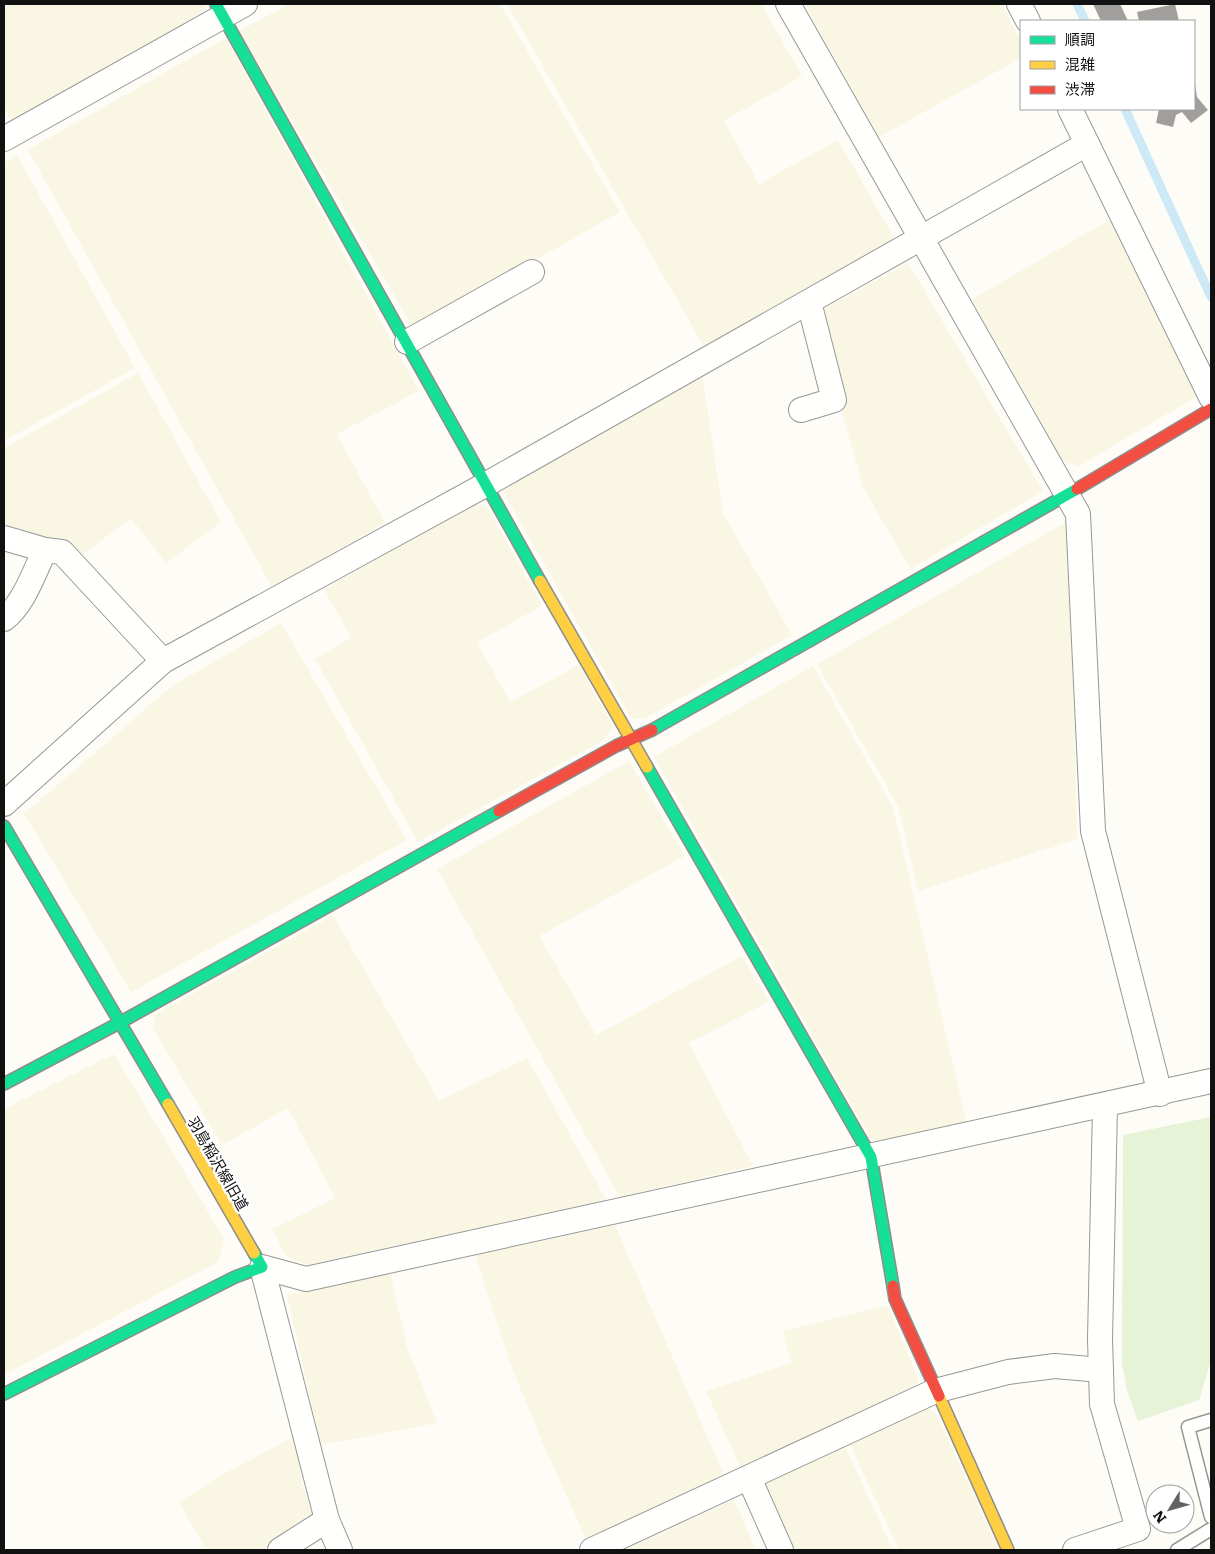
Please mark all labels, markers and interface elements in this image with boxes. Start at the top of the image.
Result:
legend [1020,20,1195,110]
text: 順調 [1065,27,1095,50]
text: 混雑 [1065,52,1095,75]
text: 渋滞 [1065,77,1095,100]
street label: 羽島稲沢線旧道 [183,1112,255,1214]
north arrow [1145,1484,1195,1534]
text: N [1147,1507,1170,1528]

